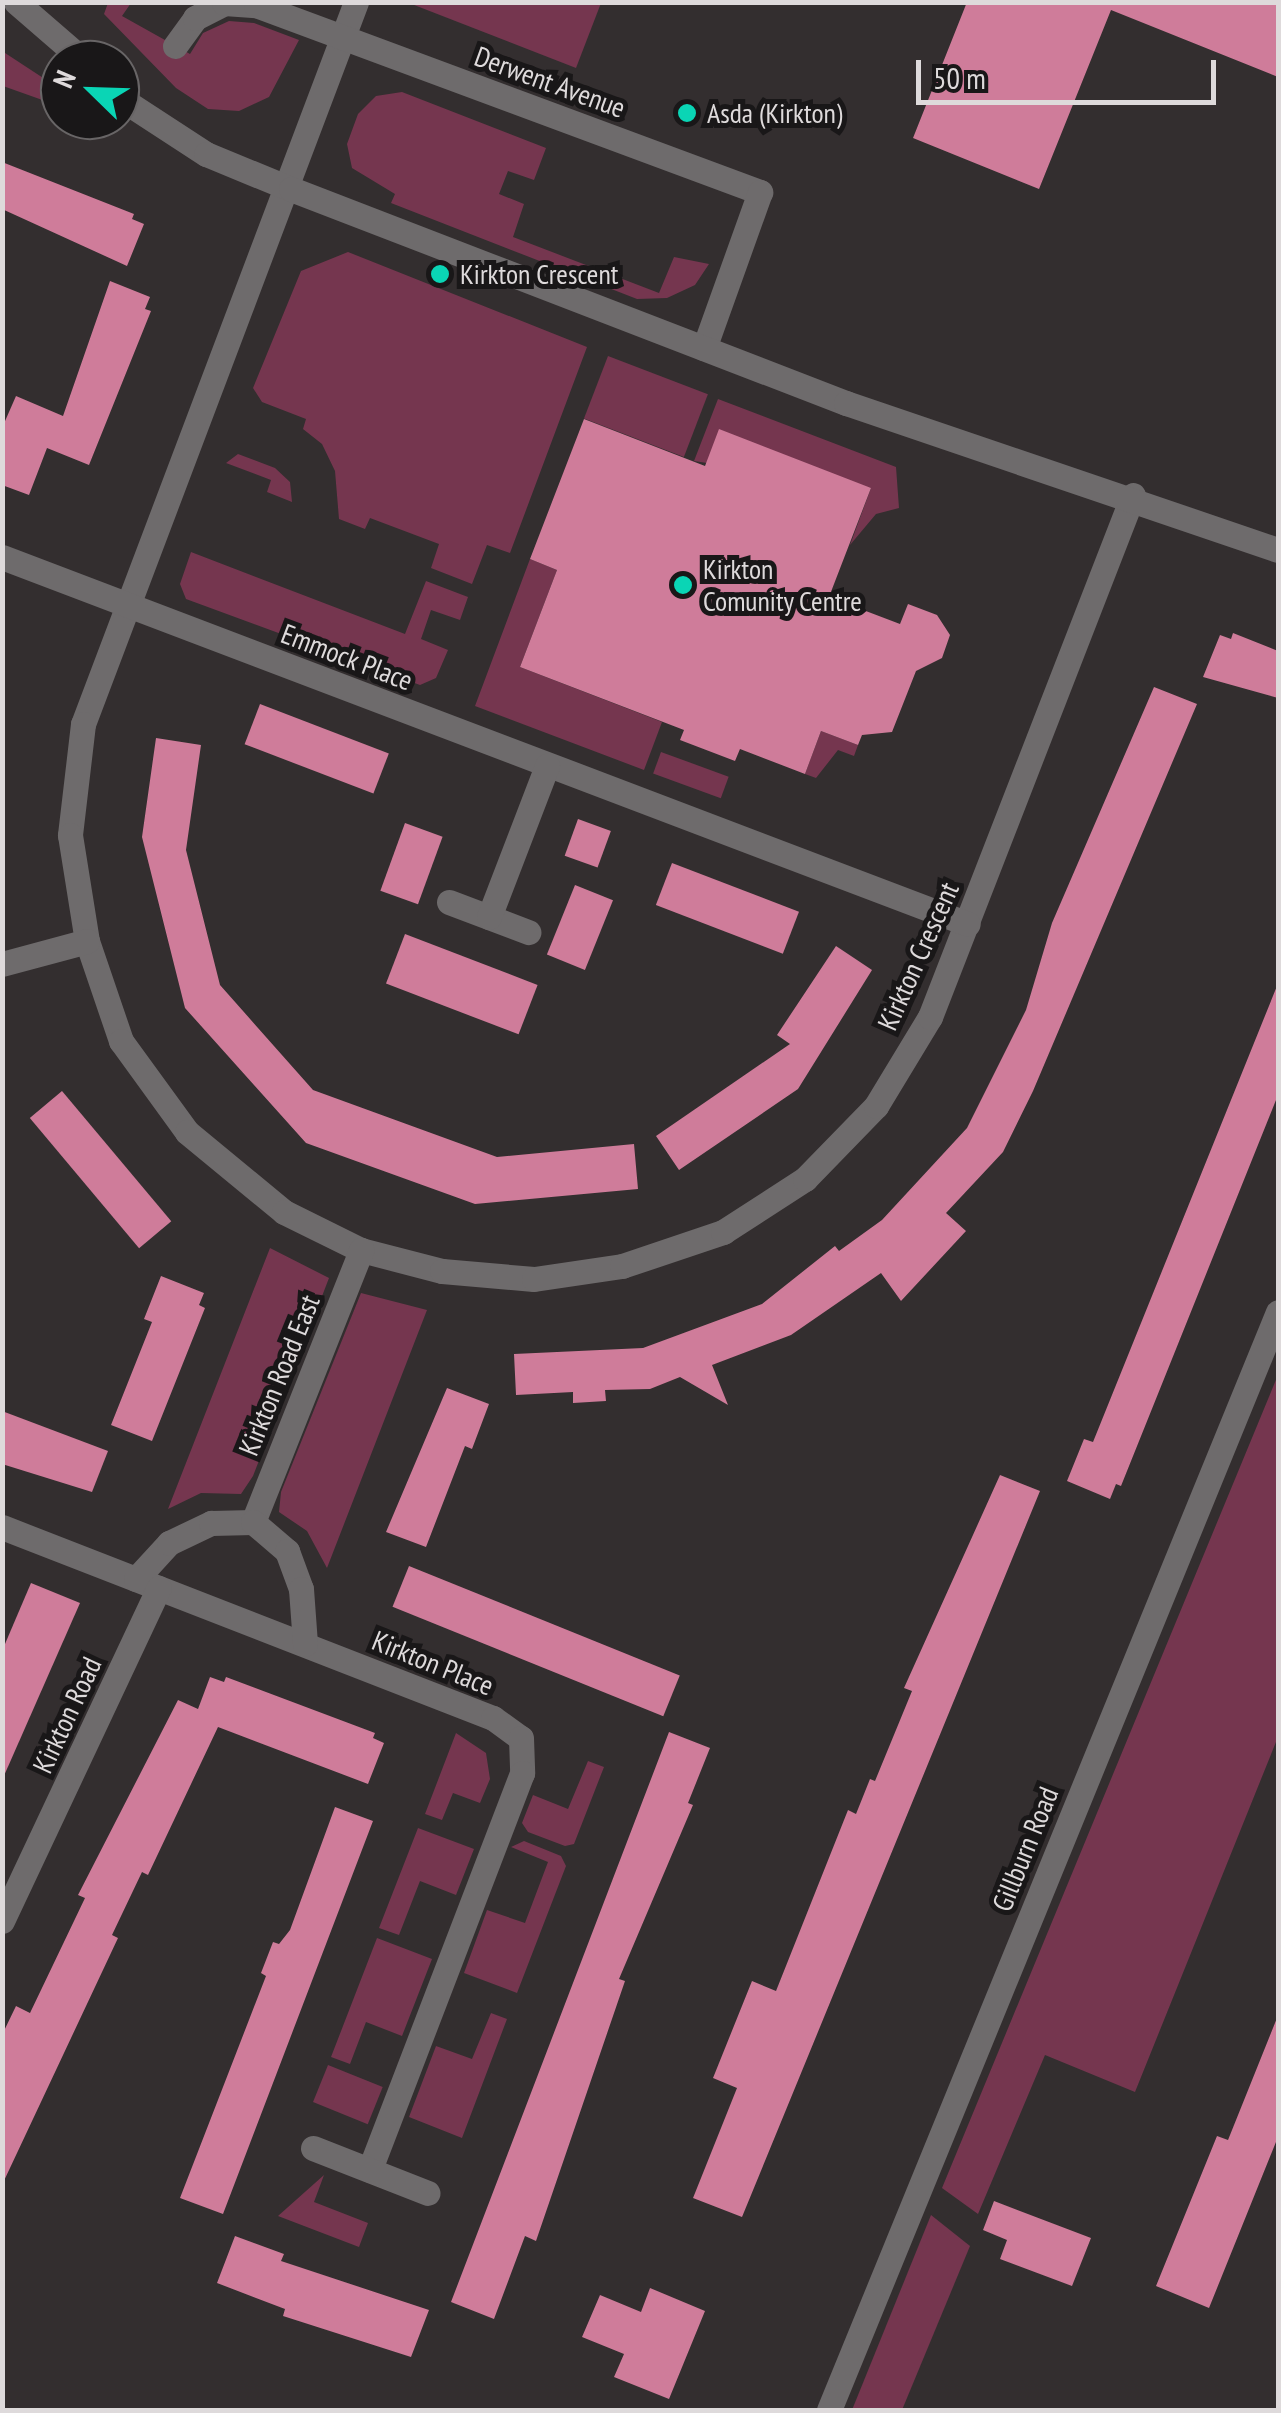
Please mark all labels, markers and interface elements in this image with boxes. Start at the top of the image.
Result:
street label: Derwent Avenue [470,39,630,125]
north arrow [40,40,140,140]
scale bar [921,40,1221,102]
text: 50 m [933,58,986,97]
text: N [44,65,84,93]
place label: Asda (Kirkton) [707,96,842,130]
marker: Asda (Kirkton) [676,102,698,124]
place label: Kirkton Crescent [460,257,618,291]
marker: Kirkton Crescent [429,263,451,285]
place label: Kirkton Comunity Centre [703,552,863,618]
marker: Kirkton Comunity Centre [672,574,694,596]
street label: Emmock Place [276,616,418,698]
street label: Kirkton Crescent [870,877,966,1035]
street label: Kirkton Road East [232,1290,326,1460]
street label: Kirkton Place [368,1624,498,1702]
street label: Kirkton Road [26,1652,108,1778]
street label: Gillburn Road [985,1782,1065,1916]

